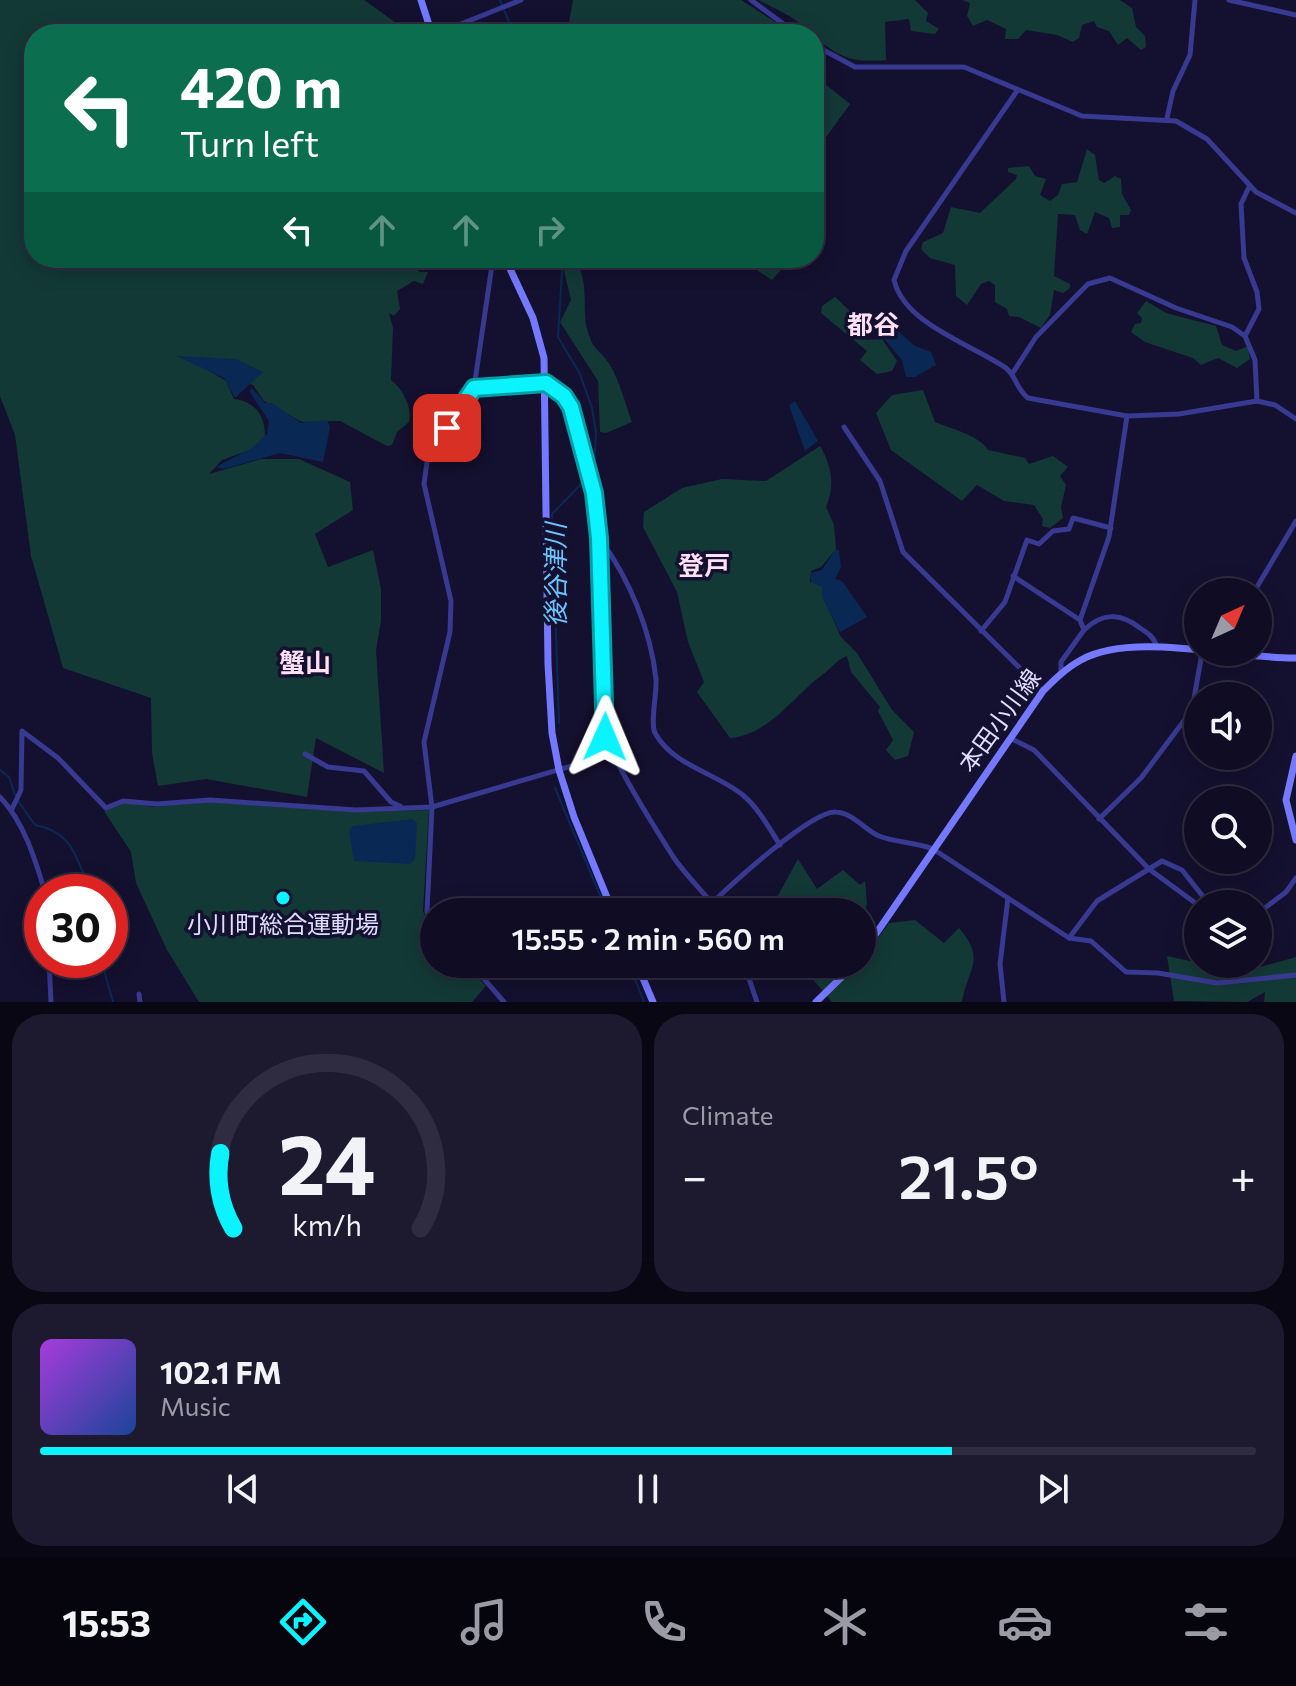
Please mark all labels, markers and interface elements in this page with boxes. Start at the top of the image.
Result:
text: 420 m [180,51,342,120]
icon: left [48,56,152,160]
text: Turn left [180,120,319,164]
icon: left [276,208,320,252]
icon: ahead [360,208,404,252]
icon: ahead [444,208,488,252]
icon: right [528,208,572,252]
district label: 都谷 [847,308,899,339]
pin [413,394,481,462]
icon: arrive [425,406,469,450]
water label: 後谷津川 [539,520,570,627]
district label: 登戸 [678,549,730,580]
north arrow [1184,578,1272,666]
map controls [1184,578,1272,978]
district label: 蟹山 [279,646,331,677]
street label: 本田小川線 [952,663,1046,777]
button: sound [1184,682,1272,770]
position arrow [563,695,647,779]
button: search [1184,786,1272,874]
speed limit sign: 30 [24,874,128,978]
marker: 小川町総合運動場 [274,889,292,907]
button: layers [1184,890,1272,978]
place label: 小川町総合運動場 [187,909,379,938]
text: 15:55 · 2 min · 560 m [511,919,785,956]
text: Climate [682,1099,774,1130]
text: 24 [278,1110,376,1212]
text: 21.5° [898,1138,1039,1211]
text: − [682,1148,707,1202]
text: + [1230,1148,1256,1202]
text: km/h [292,1207,362,1242]
text: 102.1 FM [160,1353,282,1390]
text: Music [160,1390,231,1421]
icon: previous [221,1467,265,1511]
icon: pause [626,1467,670,1511]
icon: next [1031,1467,1075,1511]
icon: directions [275,1594,331,1650]
icon: music [456,1594,512,1650]
icon: phone [636,1594,692,1650]
icon: climate [817,1594,873,1650]
icon: car [997,1594,1053,1650]
icon: filters [1178,1594,1234,1650]
text: 15:53 [62,1600,151,1644]

